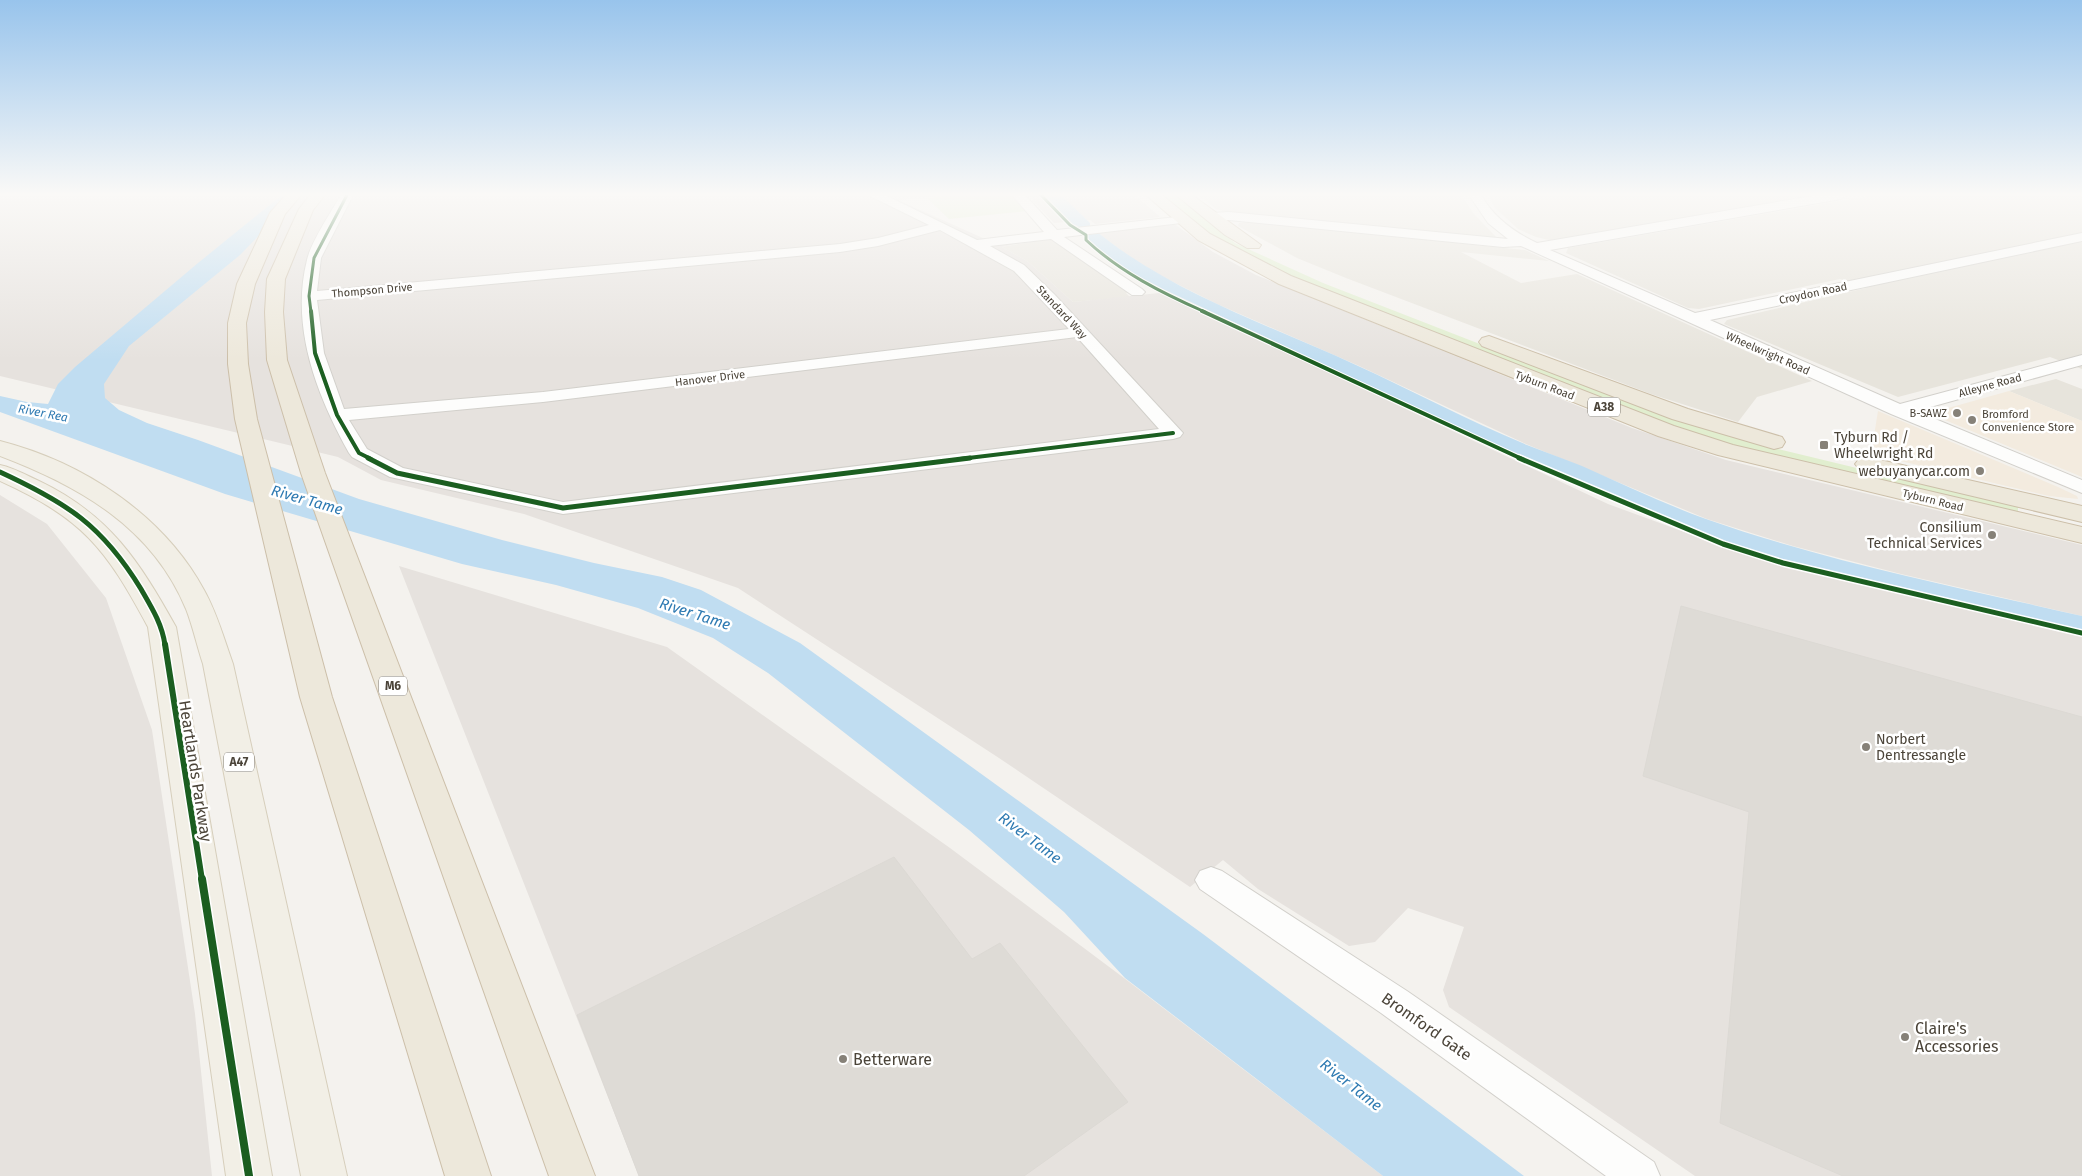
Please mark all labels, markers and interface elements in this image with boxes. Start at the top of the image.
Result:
street label: Thompson Drive [331,280,413,301]
street label: Croydon Road [1778,280,1848,307]
street label: Standard Way [1034,283,1090,342]
street label: Wheelwright Road [1724,329,1812,378]
street label: Hanover Drive [674,368,746,389]
street label: Tyburn Road [1513,368,1576,403]
street label: Alleyne Road [1957,371,2023,400]
road number: A38 [1588,398,1620,417]
water label: River Rea [17,401,69,425]
place label: B-SAWZ [1909,407,1947,420]
marker: B-SAWZ [1951,407,1963,419]
place label: Bromford Convenience Store [1982,408,2074,434]
marker: Bromford Convenience Store [1966,414,1978,426]
place label: Tyburn Rd / Wheelwright Rd [1834,429,1933,462]
marker: Tyburn Rd / Wheelwright Rd [1818,439,1830,451]
place label: webuyanycar.com [1858,463,1970,480]
marker: webuyanycar.com [1974,465,1986,477]
water label: River Tame [269,481,345,519]
street label: Tyburn Road [1901,487,1965,514]
place label: Consilium Technical Services [1867,519,1982,552]
marker: Consilium Technical Services [1986,529,1998,541]
water label: River Tame [657,594,733,634]
road number: M6 [379,676,407,696]
street label: Heartlands Parkway [175,699,216,843]
place label: Norbert Dentressangle [1876,731,1966,764]
marker: Norbert Dentressangle [1860,741,1872,753]
road number: A47 [224,752,254,772]
water label: River Tame [995,809,1065,867]
street label: Bromford Gate [1378,988,1475,1064]
place label: Claire's Accessories [1915,1019,1999,1056]
marker: Claire's Accessories [1899,1031,1911,1043]
place label: Betterware [853,1050,932,1069]
marker: Betterware [837,1053,849,1065]
water label: River Tame [1316,1055,1386,1115]

